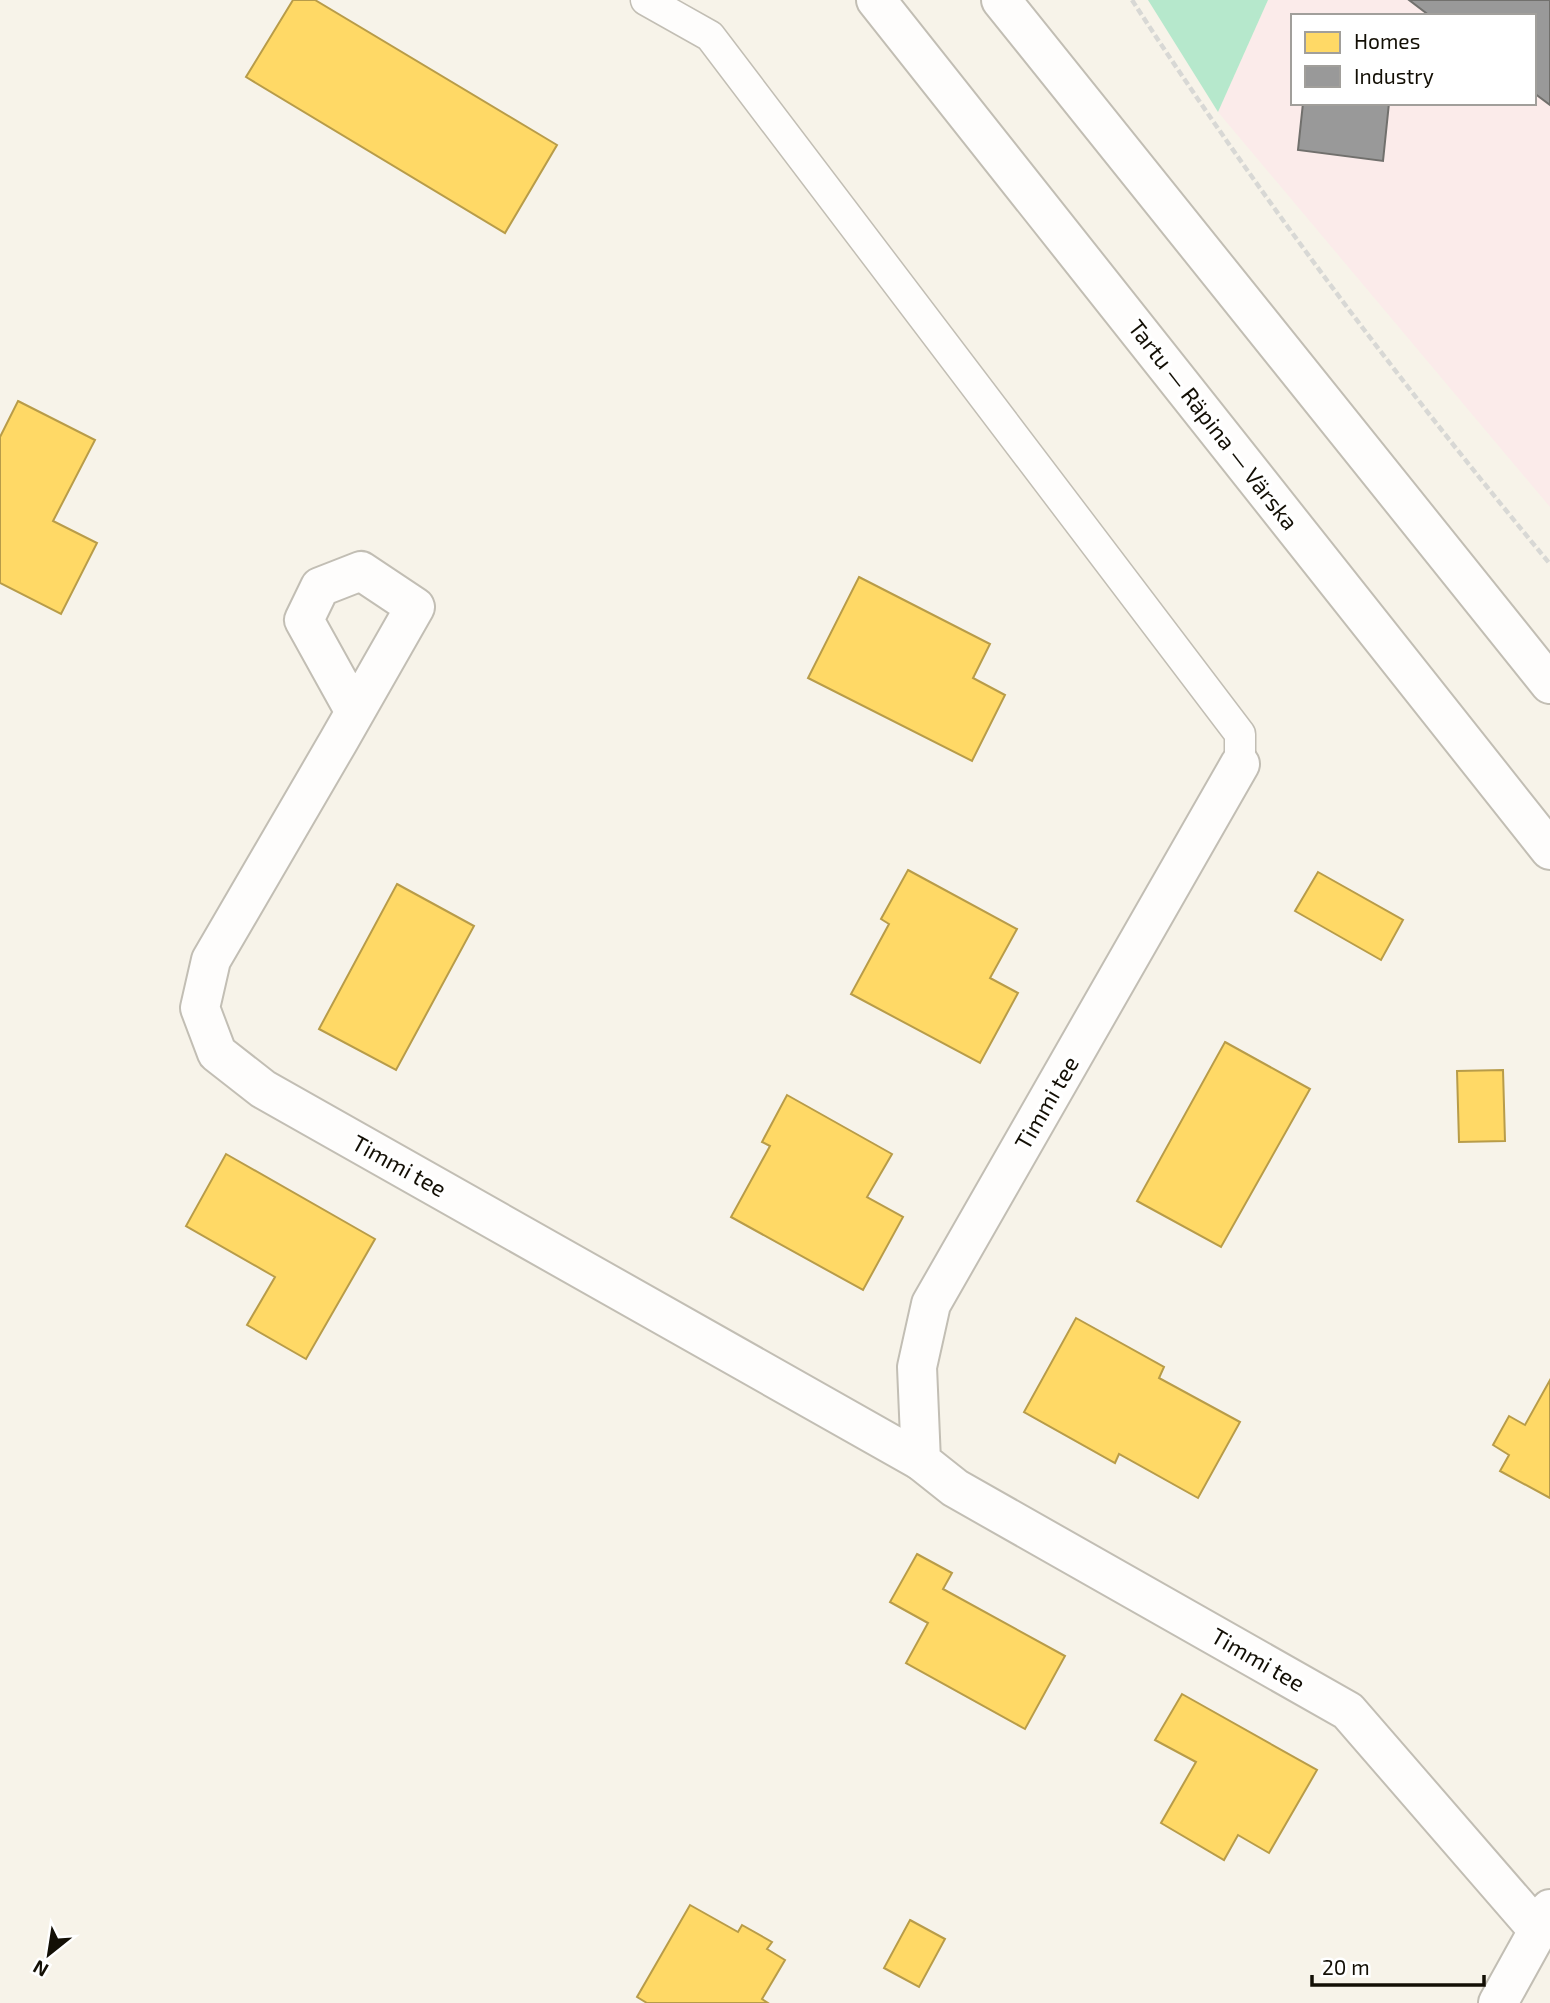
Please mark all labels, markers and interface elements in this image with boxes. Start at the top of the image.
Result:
legend [1291,14,1536,105]
text: Homes [1354,28,1420,53]
text: Industry [1354,63,1434,88]
street label: Tartu — Räpina — Värska [1123,314,1305,535]
street label: Timmi tee [1008,1051,1084,1154]
street label: Timmi tee [348,1128,451,1202]
street label: Timmi tee [1207,1621,1310,1697]
north arrow [14,1919,84,1989]
scale bar [1312,1944,1484,1988]
text: 20 m [1322,1954,1370,1979]
text: N [29,1956,52,1983]

